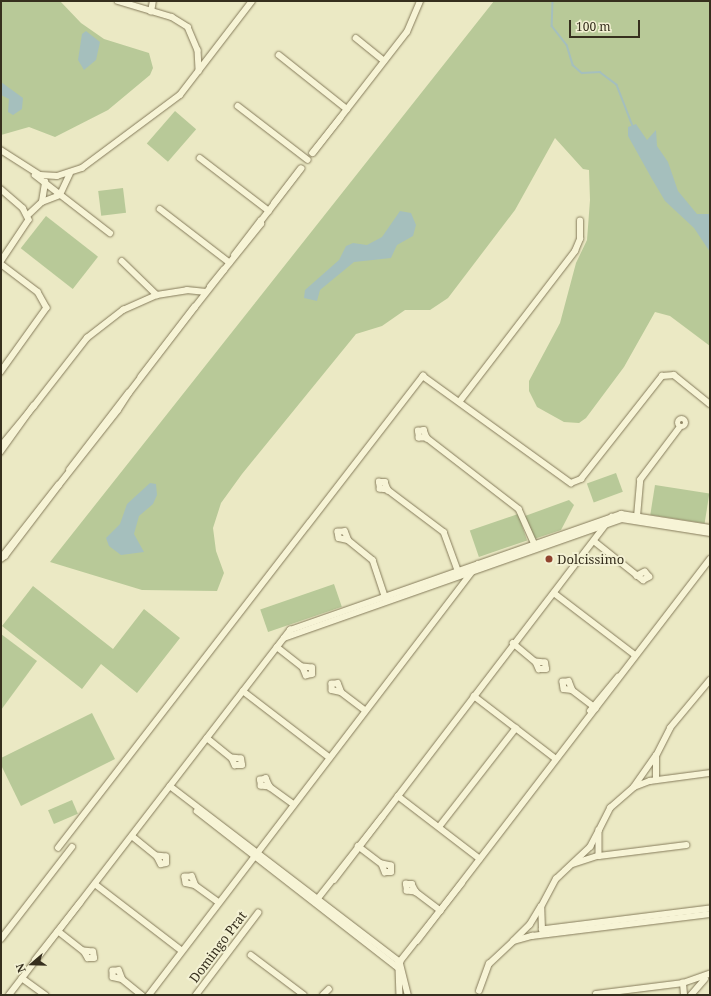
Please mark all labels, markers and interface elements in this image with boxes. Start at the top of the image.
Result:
scale bar [571,12,642,38]
text: 100 m [576,18,611,35]
place label: Dolcissimo [557,551,624,567]
marker: Dolcissimo [544,554,554,564]
street label: Domingo Prat [186,908,250,986]
north arrow [12,944,52,984]
text: N [12,962,29,975]

